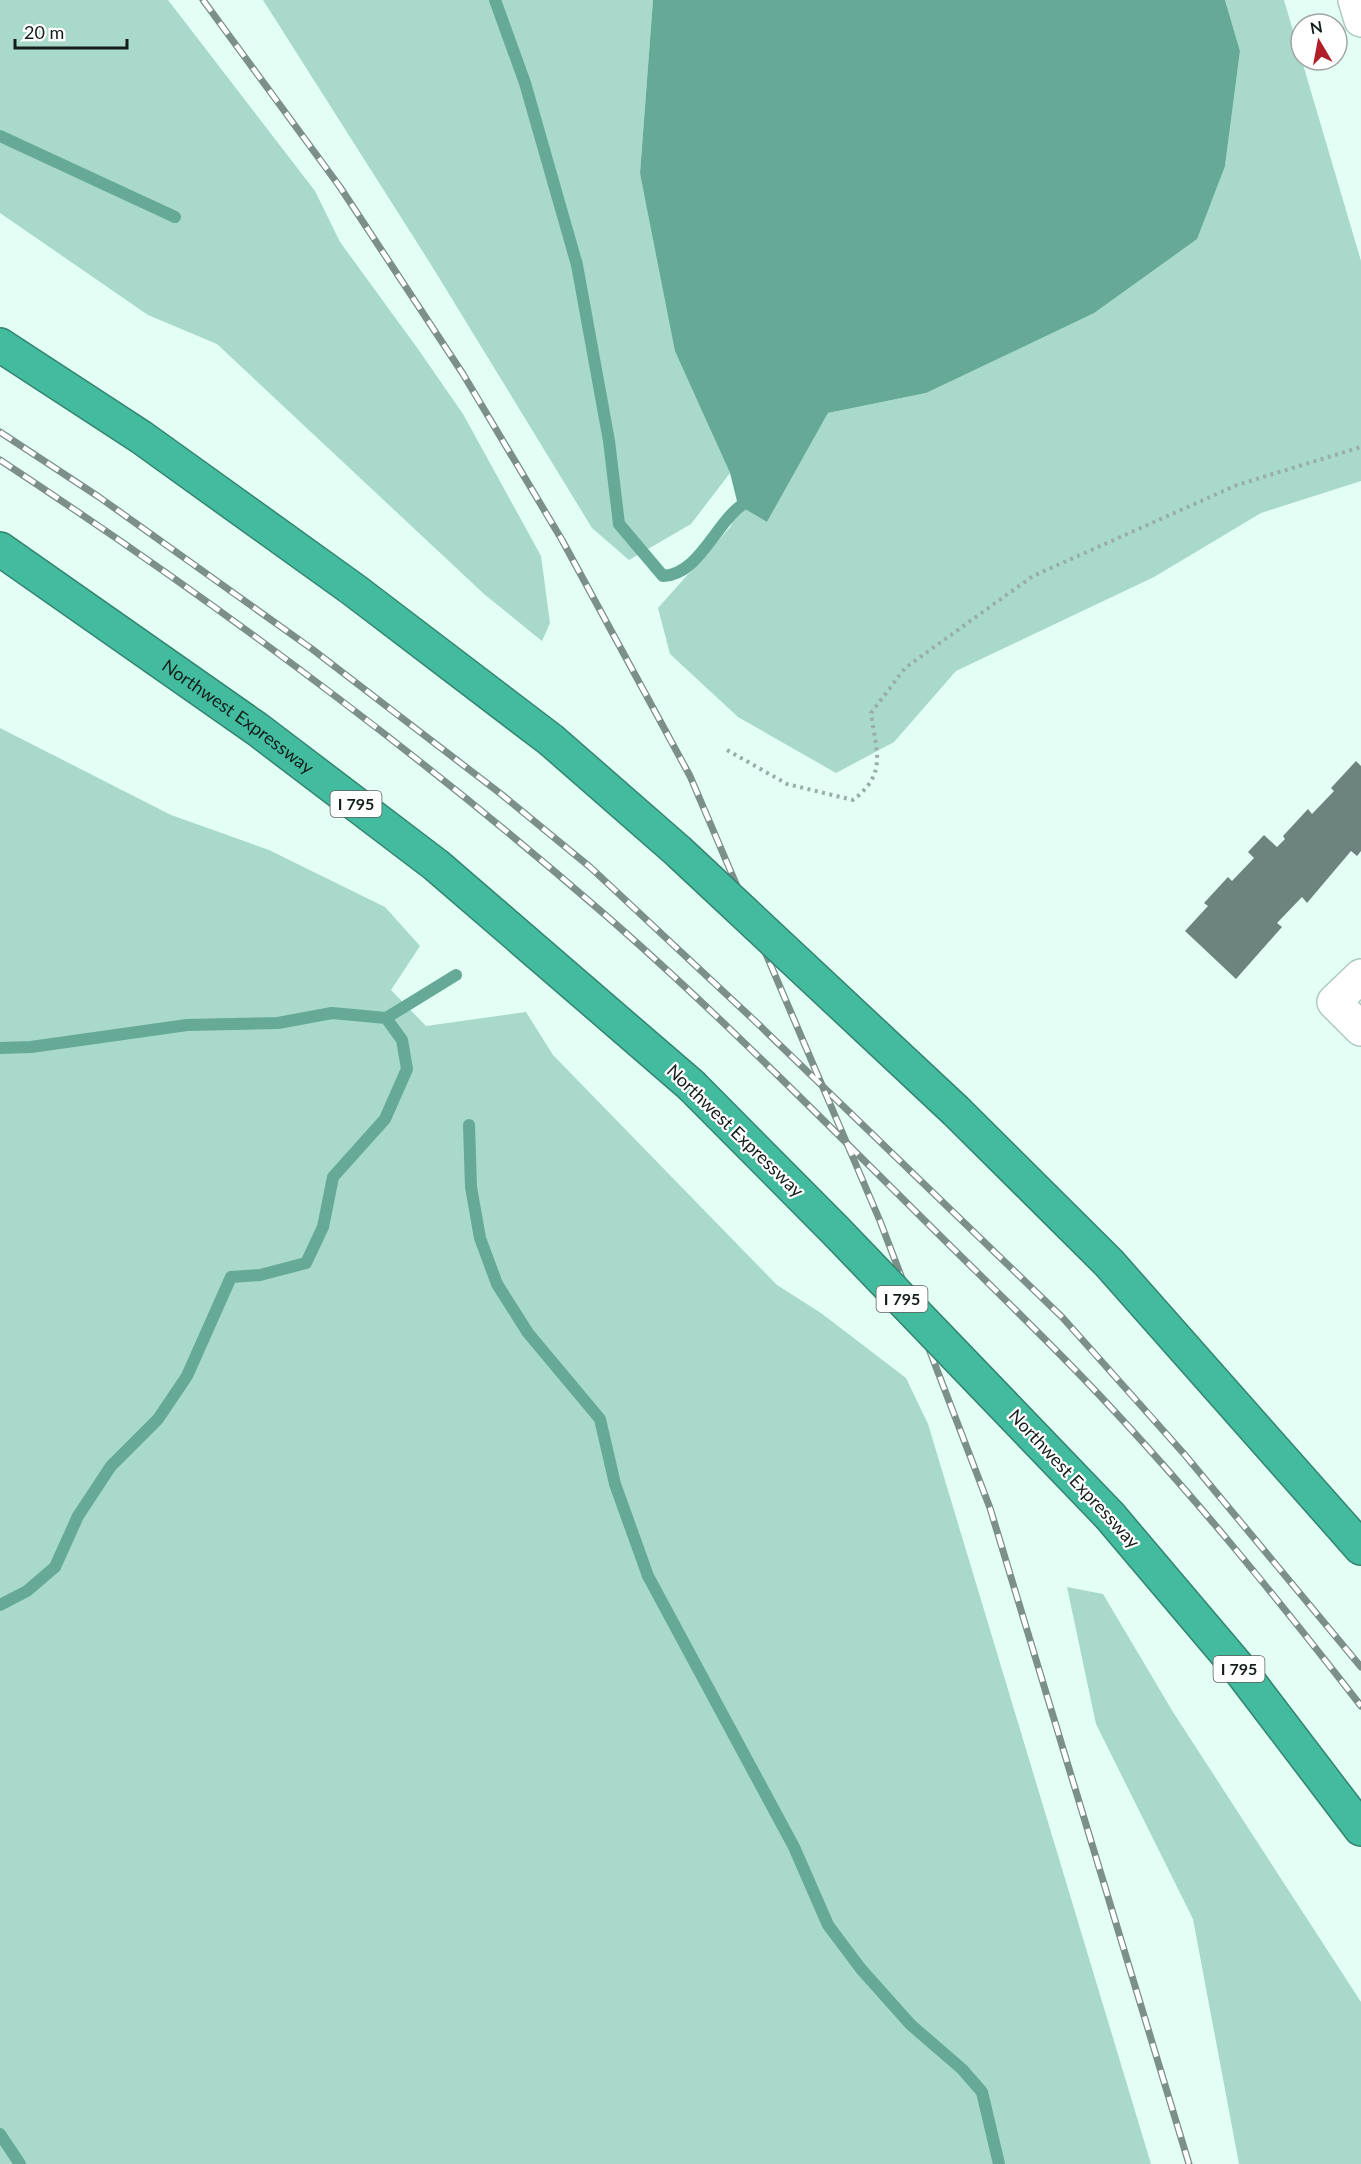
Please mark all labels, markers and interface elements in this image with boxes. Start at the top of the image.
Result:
scale bar [15,12,128,50]
north arrow [1289,12,1349,72]
text: N [1309,16,1324,37]
text: 20 m [24,21,64,43]
street label: Northwest Expressway [158,654,319,779]
road number: I 795 [330,791,382,817]
street label: Northwest Expressway [663,1059,809,1202]
road number: I 795 [876,1286,928,1312]
street label: Northwest Expressway [1005,1404,1145,1553]
road number: I 795 [1214,1656,1264,1682]

